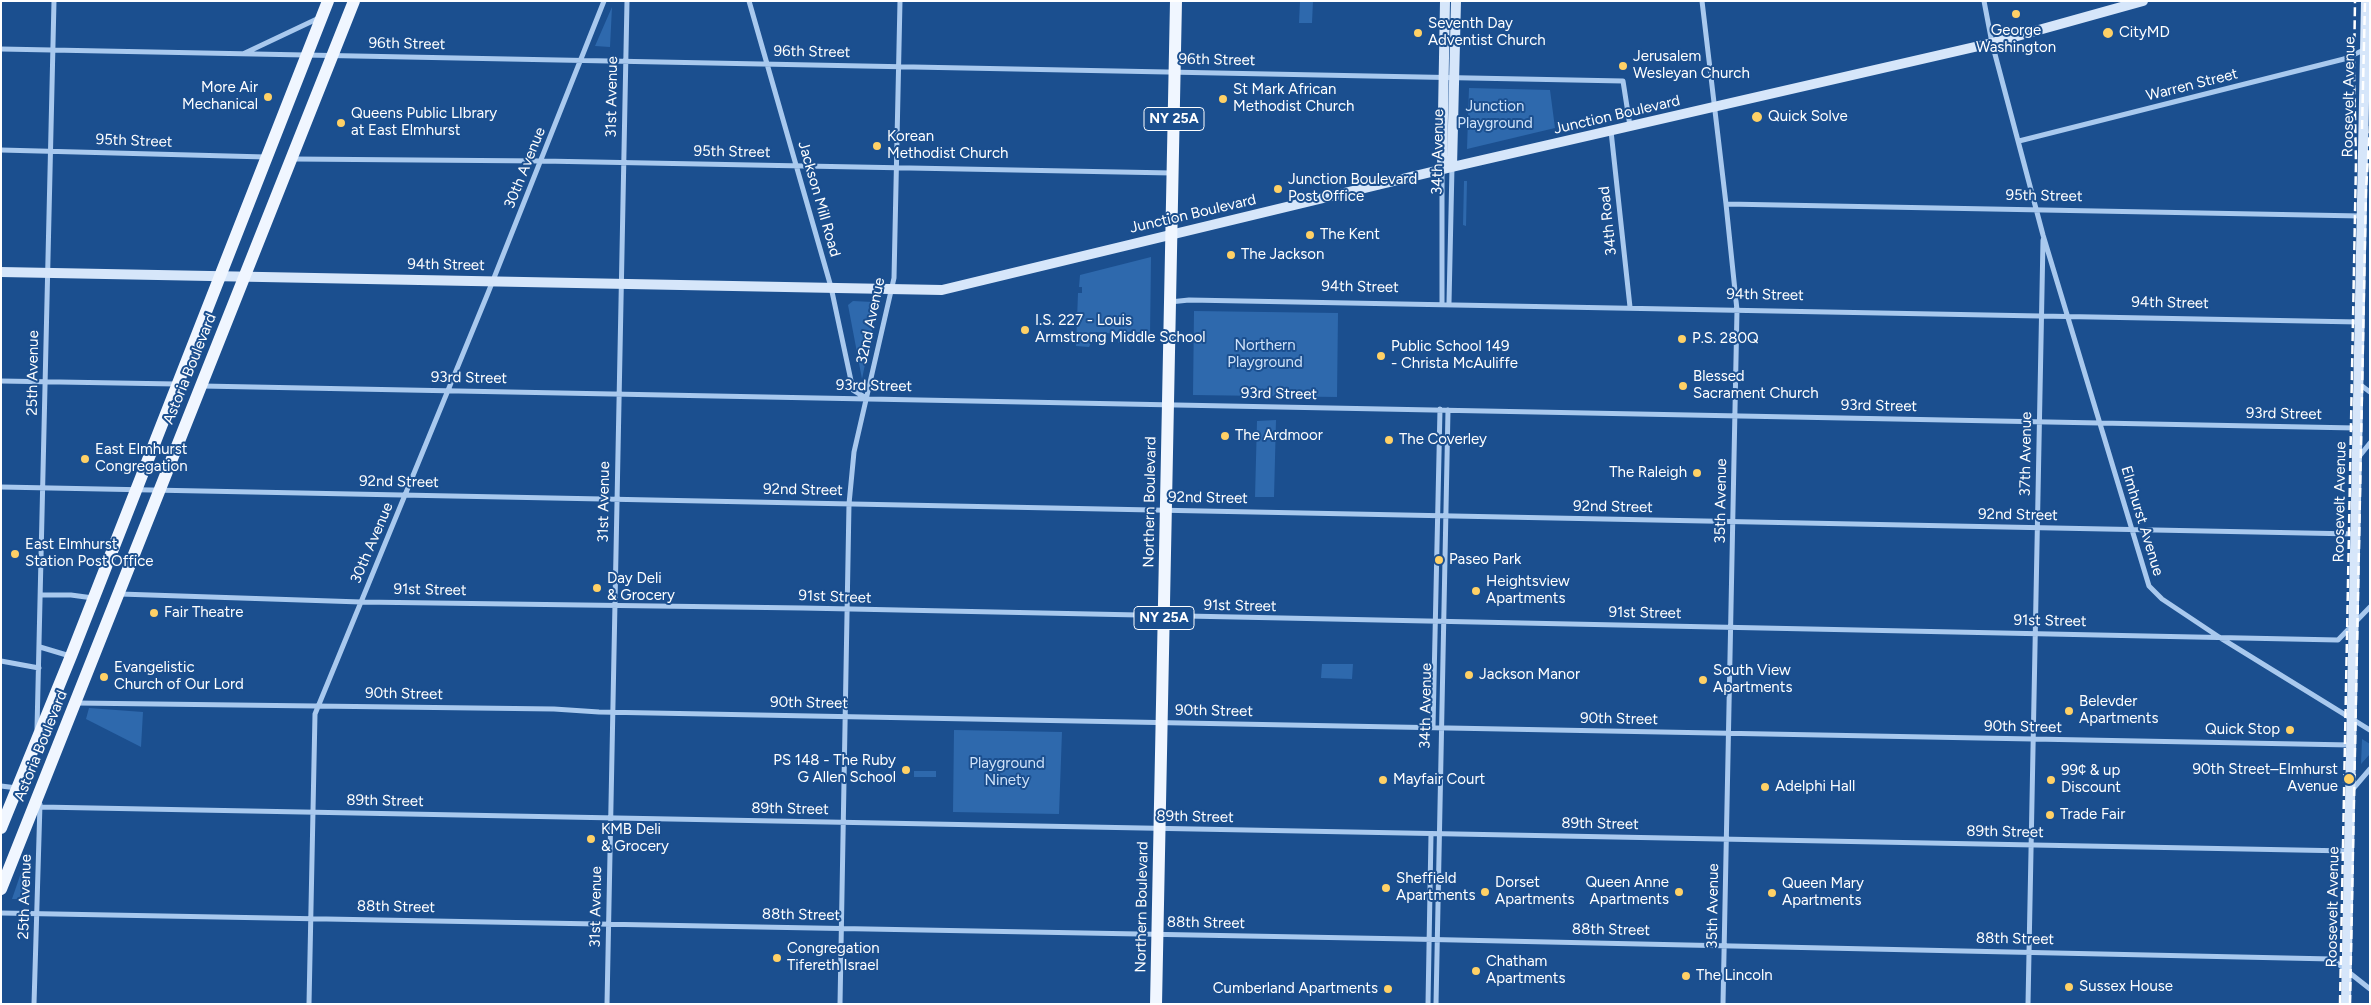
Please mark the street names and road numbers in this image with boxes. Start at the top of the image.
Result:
street label: 96th Street [368,34,446,54]
street label: Roosevelt Avenue [2339,36,2359,158]
street label: 96th Street [773,42,851,62]
street label: 96th Street [1178,50,1256,70]
street label: 31st Avenue [602,56,622,138]
street label: Warren Street [2144,65,2240,105]
street label: Junction Boulevard [1552,92,1682,138]
road number: NY 25A [1144,108,1204,130]
street label: 34th Avenue [1428,109,1448,195]
street label: 30th Avenue [501,125,549,211]
street label: 95th Street [95,131,173,151]
street label: Jackson Mill Road [794,139,844,259]
street label: 95th Street [693,142,771,162]
street label: 34th Road [1595,185,1621,257]
street label: 95th Street [2005,186,2083,206]
street label: Junction Boulevard [1128,191,1258,237]
street label: 94th Street [407,255,485,275]
street label: 32nd Avenue [853,276,889,366]
street label: 94th Street [1321,277,1399,297]
street label: 94th Street [1726,285,1804,305]
street label: 94th Street [2131,293,2209,313]
street label: Astoria Boulevard [160,311,220,427]
street label: 25th Avenue [23,330,43,416]
street label: 93rd Street [431,368,507,388]
street label: 93rd Street [836,376,912,396]
street label: 93rd Street [1241,384,1317,404]
street label: 93rd Street [1841,396,1917,416]
street label: 93rd Street [2246,404,2322,424]
street label: 37th Avenue [2016,412,2036,496]
street label: Northern Boulevard [1140,436,1160,568]
street label: Roosevelt Avenue [2330,441,2350,563]
street label: 35th Avenue [1711,458,1731,544]
street label: 31st Avenue [594,461,614,543]
street label: Elmhurst Avenue [2117,464,2167,578]
street label: 92nd Street [359,472,439,492]
street label: 92nd Street [763,480,843,500]
street label: 92nd Street [1168,488,1248,508]
street label: 92nd Street [1573,497,1653,517]
street label: 30th Avenue [347,500,397,586]
street label: 92nd Street [1978,505,2058,525]
street label: 91st Street [393,580,467,600]
street label: 91st Street [798,587,872,607]
street label: 91st Street [1203,596,1277,616]
street label: 91st Street [1608,603,1682,623]
road number: NY 25A [1134,606,1194,630]
street label: 91st Street [2013,611,2087,631]
street label: 34th Avenue [1416,663,1436,749]
street label: 90th Street [365,684,443,704]
street label: Astoria Boulevard [11,688,71,804]
street label: 90th Street [770,693,848,713]
street label: 90th Street [1175,701,1253,721]
street label: 90th Street [1580,709,1658,729]
street label: 90th Street [1984,717,2062,737]
street label: 89th Street [346,791,424,811]
street label: 89th Street [751,799,829,819]
street label: 89th Street [1156,807,1234,827]
street label: 89th Street [1561,814,1639,834]
street label: 89th Street [1966,822,2044,842]
street label: Northern Boulevard [1132,841,1152,973]
street label: Roosevelt Avenue [2323,846,2343,968]
street label: 25th Avenue [15,854,35,940]
street label: 35th Avenue [1703,863,1723,949]
street label: 31st Avenue [586,866,606,948]
street label: 88th Street [357,897,435,917]
street label: 88th Street [762,905,840,925]
street label: 88th Street [1167,913,1245,933]
street label: 88th Street [1572,920,1650,940]
street label: 88th Street [1976,929,2054,949]

